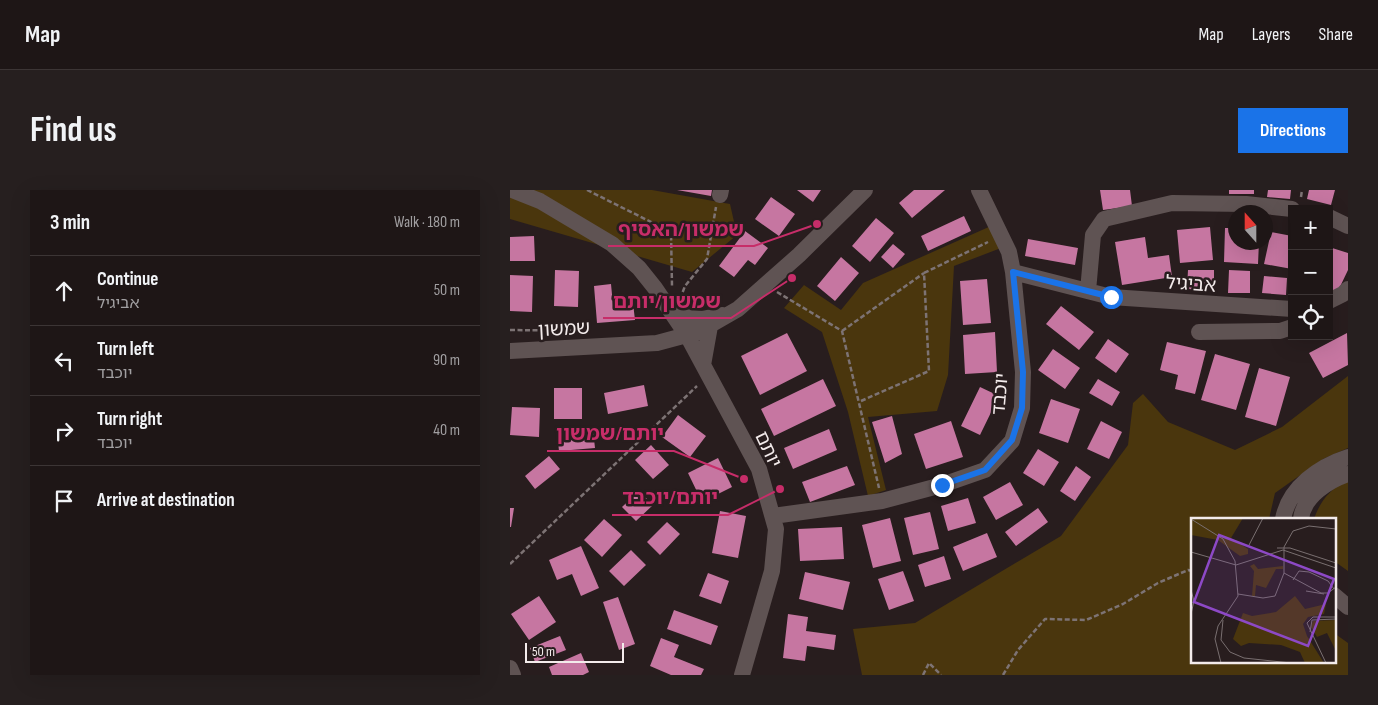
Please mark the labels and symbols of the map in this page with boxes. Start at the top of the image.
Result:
north arrow [1228,205,1273,250]
callout: שמשון/האסיף [608,211,754,246]
text: שמשון/האסיף [618,218,744,242]
street label: אביגיל [1165,271,1217,298]
callout: שמשון/יותם [603,283,731,318]
route start [1100,286,1123,309]
text: שמשון/יותם [613,290,721,314]
street label: שמשון [537,317,591,342]
street label: יוכבד [987,372,1014,416]
callout: יותם/שמשון [547,416,674,451]
text: יותם/שמשון [556,422,664,446]
street label: יותם [749,428,786,471]
route end [931,474,954,497]
callout: יותם/יוכבד [612,480,728,515]
text: יותם/יוכבד [622,486,718,510]
inset map [1191,518,1336,662]
scale bar [525,640,624,663]

